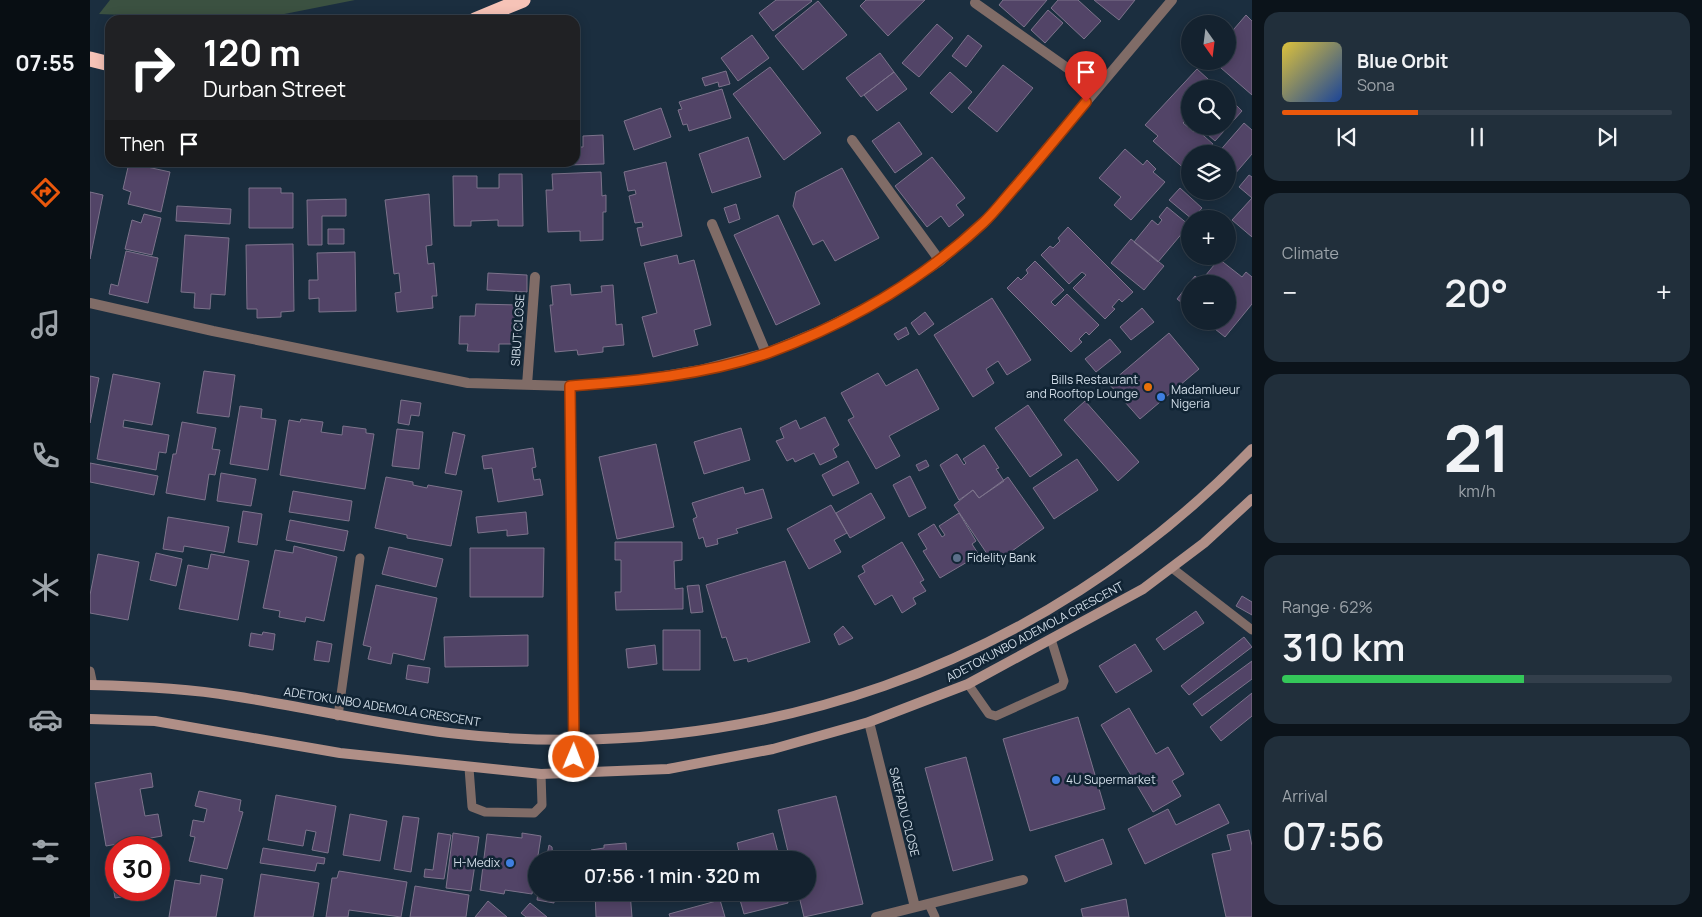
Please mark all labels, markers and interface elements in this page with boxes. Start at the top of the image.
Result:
north arrow [1181,15,1236,70]
map controls [1181,15,1236,330]
text: 120 m [203,29,301,77]
icon: right [120,35,185,100]
text: 07:55 [15,48,75,78]
text: Blue Orbit [1357,48,1449,74]
pin [1065,51,1107,102]
icon: arrive [1072,58,1100,86]
text: Durban Street [203,74,346,104]
text: Sona [1357,74,1395,96]
button: search [1181,80,1236,135]
icon: previous [1333,123,1361,151]
icon: pause [1463,123,1491,151]
icon: next [1593,123,1621,151]
icon: arrive [175,130,203,158]
text: Then [120,131,165,157]
button: layers [1181,145,1236,200]
icon: directions [28,175,63,210]
button: + [1181,210,1236,265]
text: Climate [1282,242,1339,264]
text: 20° [1445,266,1508,318]
text: − [1282,273,1297,311]
text: + [1656,273,1672,311]
button: − [1181,275,1236,330]
street label: SIBUT CLOSE [506,293,529,367]
icon: music [28,307,63,342]
place label: Bills Restaurant and Rooftop Lounge [1026,371,1138,402]
marker: Bills Restaurant and Rooftop Lounge [1142,381,1154,393]
place label: Madamlueur Nigeria [1171,381,1241,412]
marker: Madamlueur Nigeria [1155,391,1167,403]
text: 21 [1443,403,1511,492]
icon: phone [28,438,63,473]
text: km/h [1458,480,1496,502]
place label: Fidelity Bank [967,549,1037,566]
marker: Fidelity Bank [951,552,963,564]
icon: climate [28,570,63,605]
street label: ADETOKUNBO ADEMOLA CRESCENT [943,577,1127,686]
text: Range · 62% [1282,596,1373,618]
text: 310 km [1282,620,1405,672]
street label: ADETOKUNBO ADEMOLA CRESCENT [283,683,482,731]
icon: car [28,702,63,737]
position arrow [547,730,599,782]
street label: SAEFADU CLOSE [885,765,924,859]
place label: 4U Supermarket [1066,771,1156,788]
marker: 4U Supermarket [1050,774,1062,786]
text: Arrival [1282,785,1328,807]
text: 07:56 [1282,809,1385,861]
icon: filters [28,834,63,869]
speed limit sign: 30 [105,836,170,901]
place label: H-Medix [453,854,501,871]
marker: H-Medix [504,857,516,869]
text: 07:56 · 1 min · 320 m [584,863,760,889]

